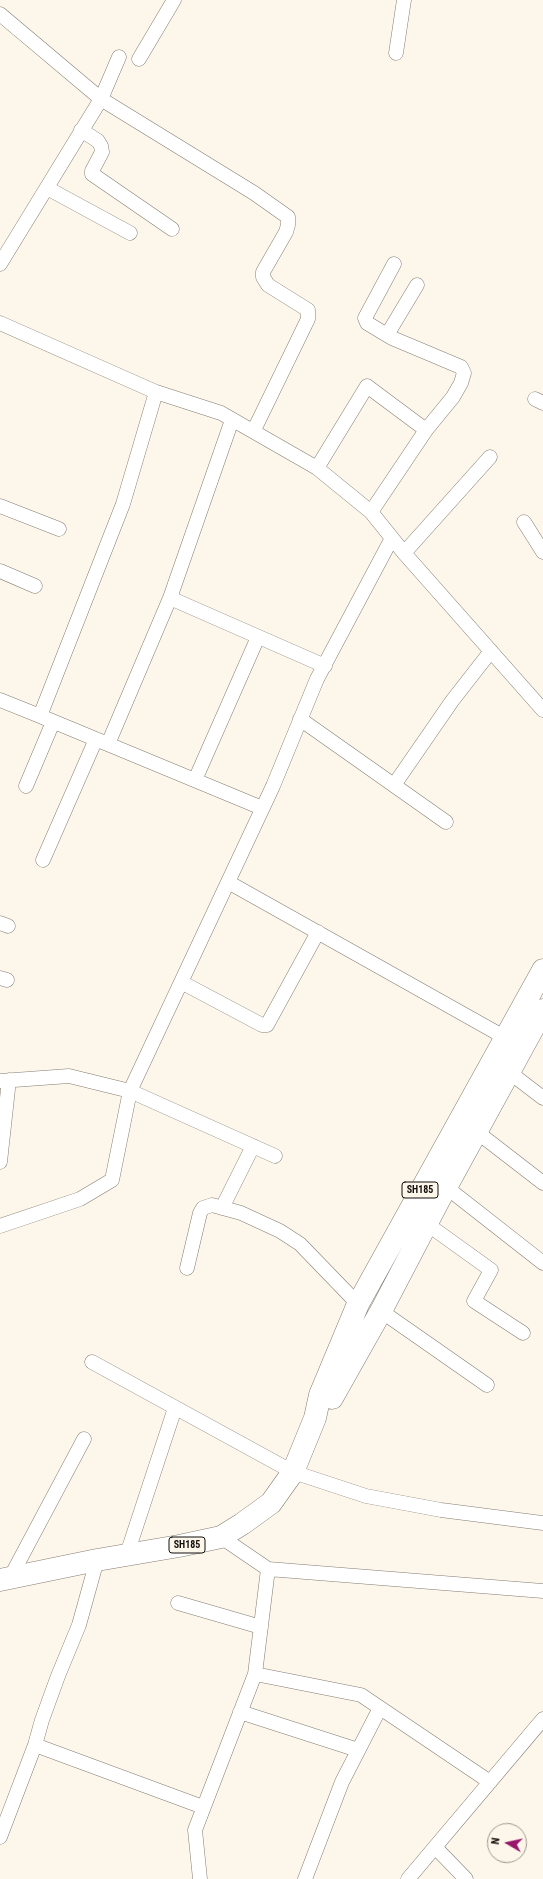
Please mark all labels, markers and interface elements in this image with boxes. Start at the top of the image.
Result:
road number: SH185 [402,1182,438,1198]
road number: SH185 [169,1537,205,1553]
north arrow [487,1823,527,1863]
text: N [489,1837,503,1846]

